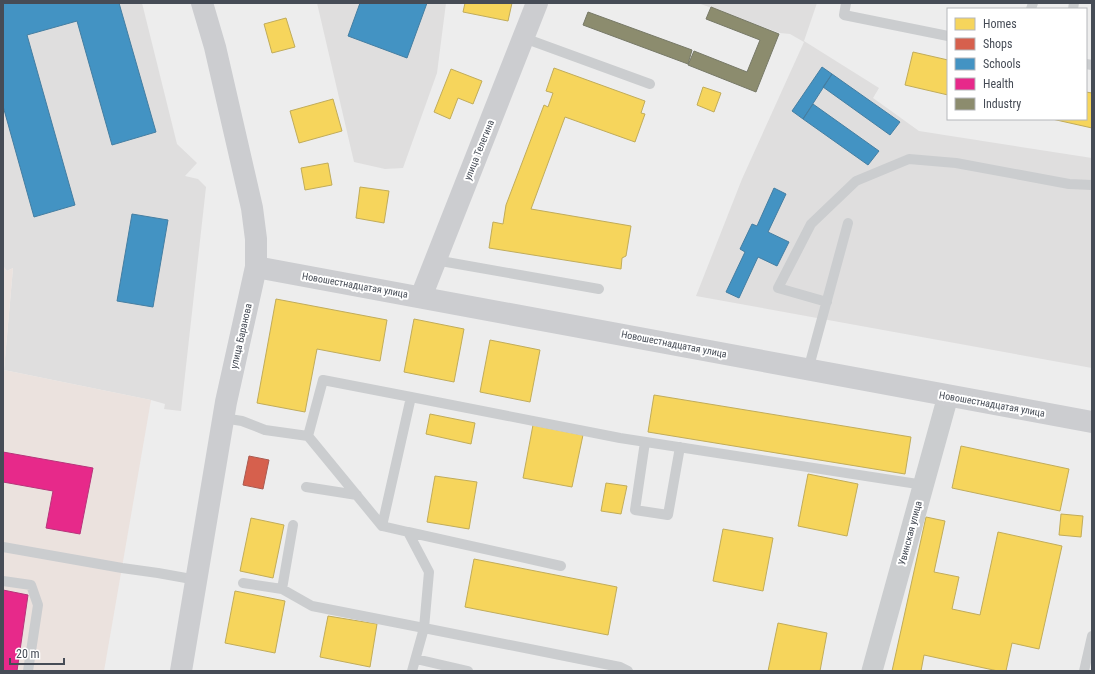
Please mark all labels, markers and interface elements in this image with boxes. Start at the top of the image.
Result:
legend [947,8,1087,120]
text: Homes [983,17,1017,31]
text: Shops [983,37,1012,51]
text: Schools [983,57,1021,71]
text: Health [983,77,1014,91]
text: Industry [983,97,1021,111]
street label: улица Телегина [462,118,496,182]
street label: Новошестнадцатая улица [301,270,409,300]
street label: улица Баранова [228,302,254,370]
street label: Новошестнадцатая улица [620,328,728,360]
street label: Новошестнадцатая улица [938,389,1046,419]
street label: Увинская улица [896,499,924,566]
scale bar [10,640,64,666]
text: 20 m [16,647,40,661]

